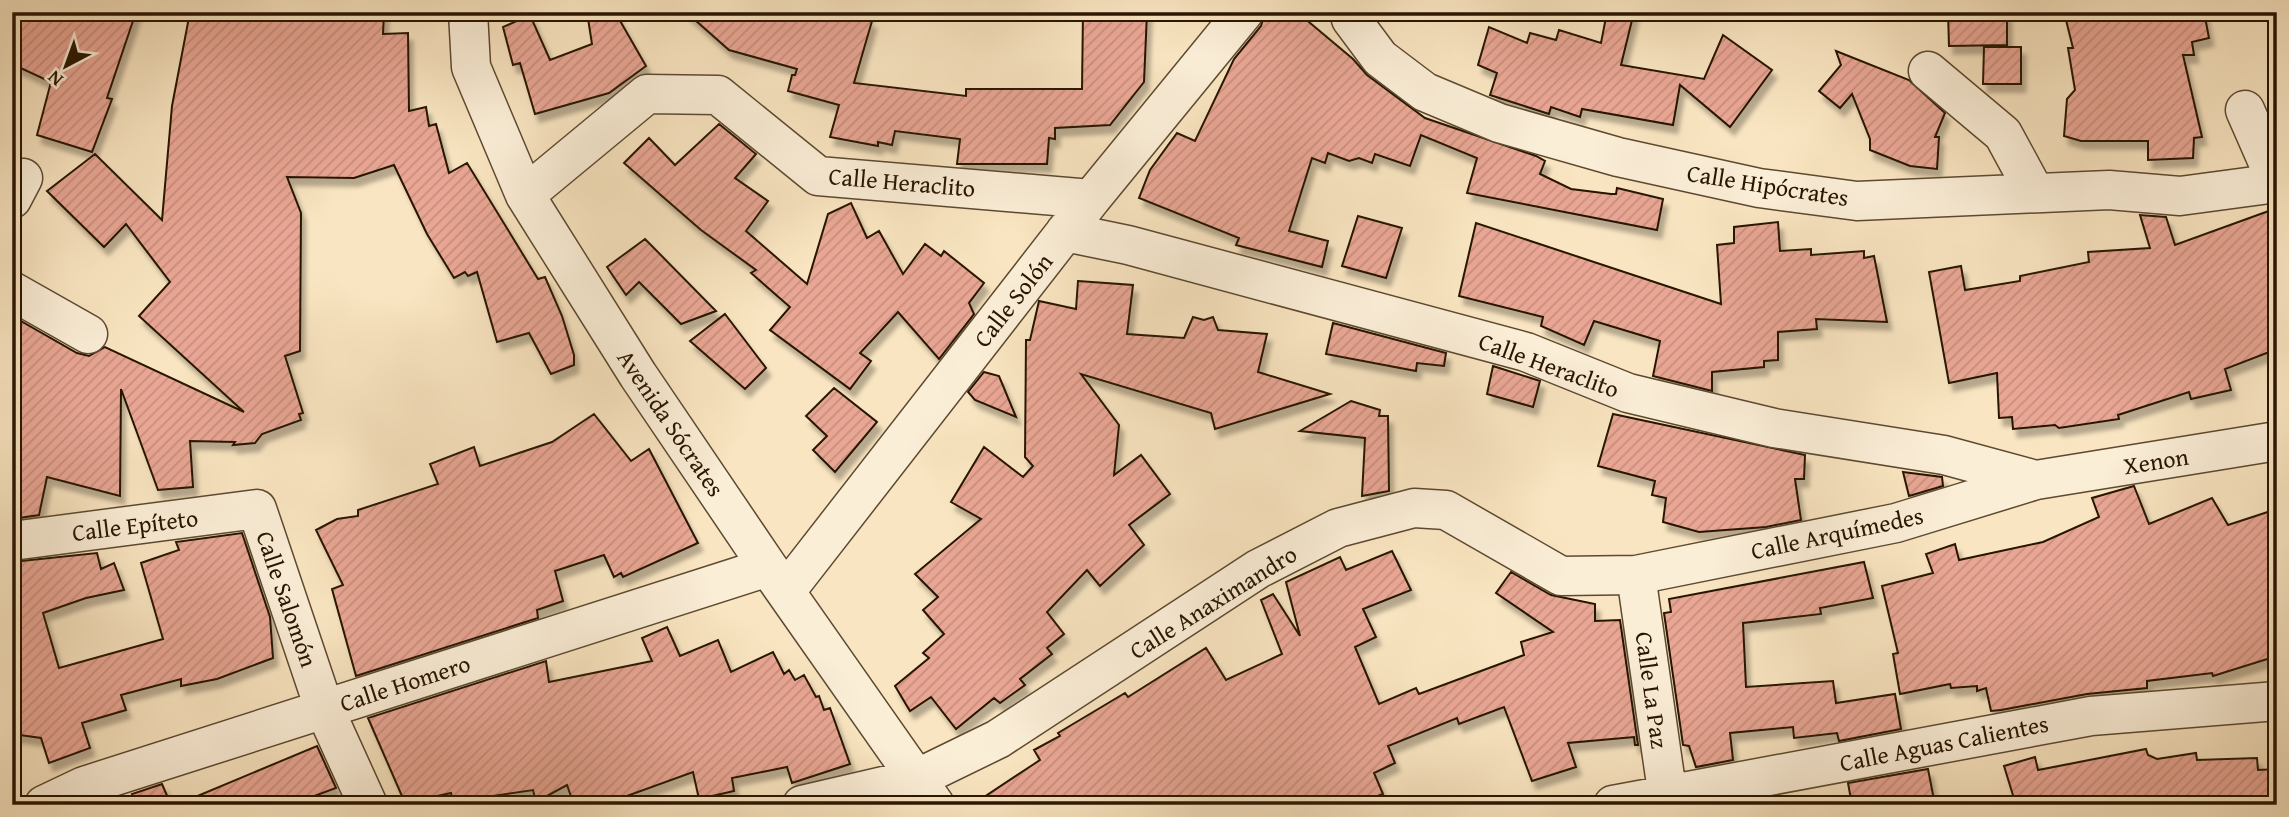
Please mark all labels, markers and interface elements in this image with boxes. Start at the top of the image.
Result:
north arrow [32,32,102,102]
text: N [41,64,69,94]
street label: Calle Hipócrates [1685,155,1851,215]
street label: Calle Heraclito [827,158,977,206]
street label: Calle Solón [965,245,1061,354]
street label: Calle Heraclito [1474,323,1624,407]
street label: Avenida Sócrates [609,343,733,503]
street label: Xenon [2121,439,2192,483]
street label: Calle Arquímedes [1748,498,1926,568]
street label: Calle Epíteto [70,500,200,550]
street label: Calle Salomón [247,526,327,672]
street label: Calle Anaximandro [1122,536,1304,668]
street label: Calle La Paz [1626,629,1678,751]
street label: Calle Homero [335,645,475,721]
street label: Calle Aguas Calientes [1837,706,2051,780]

